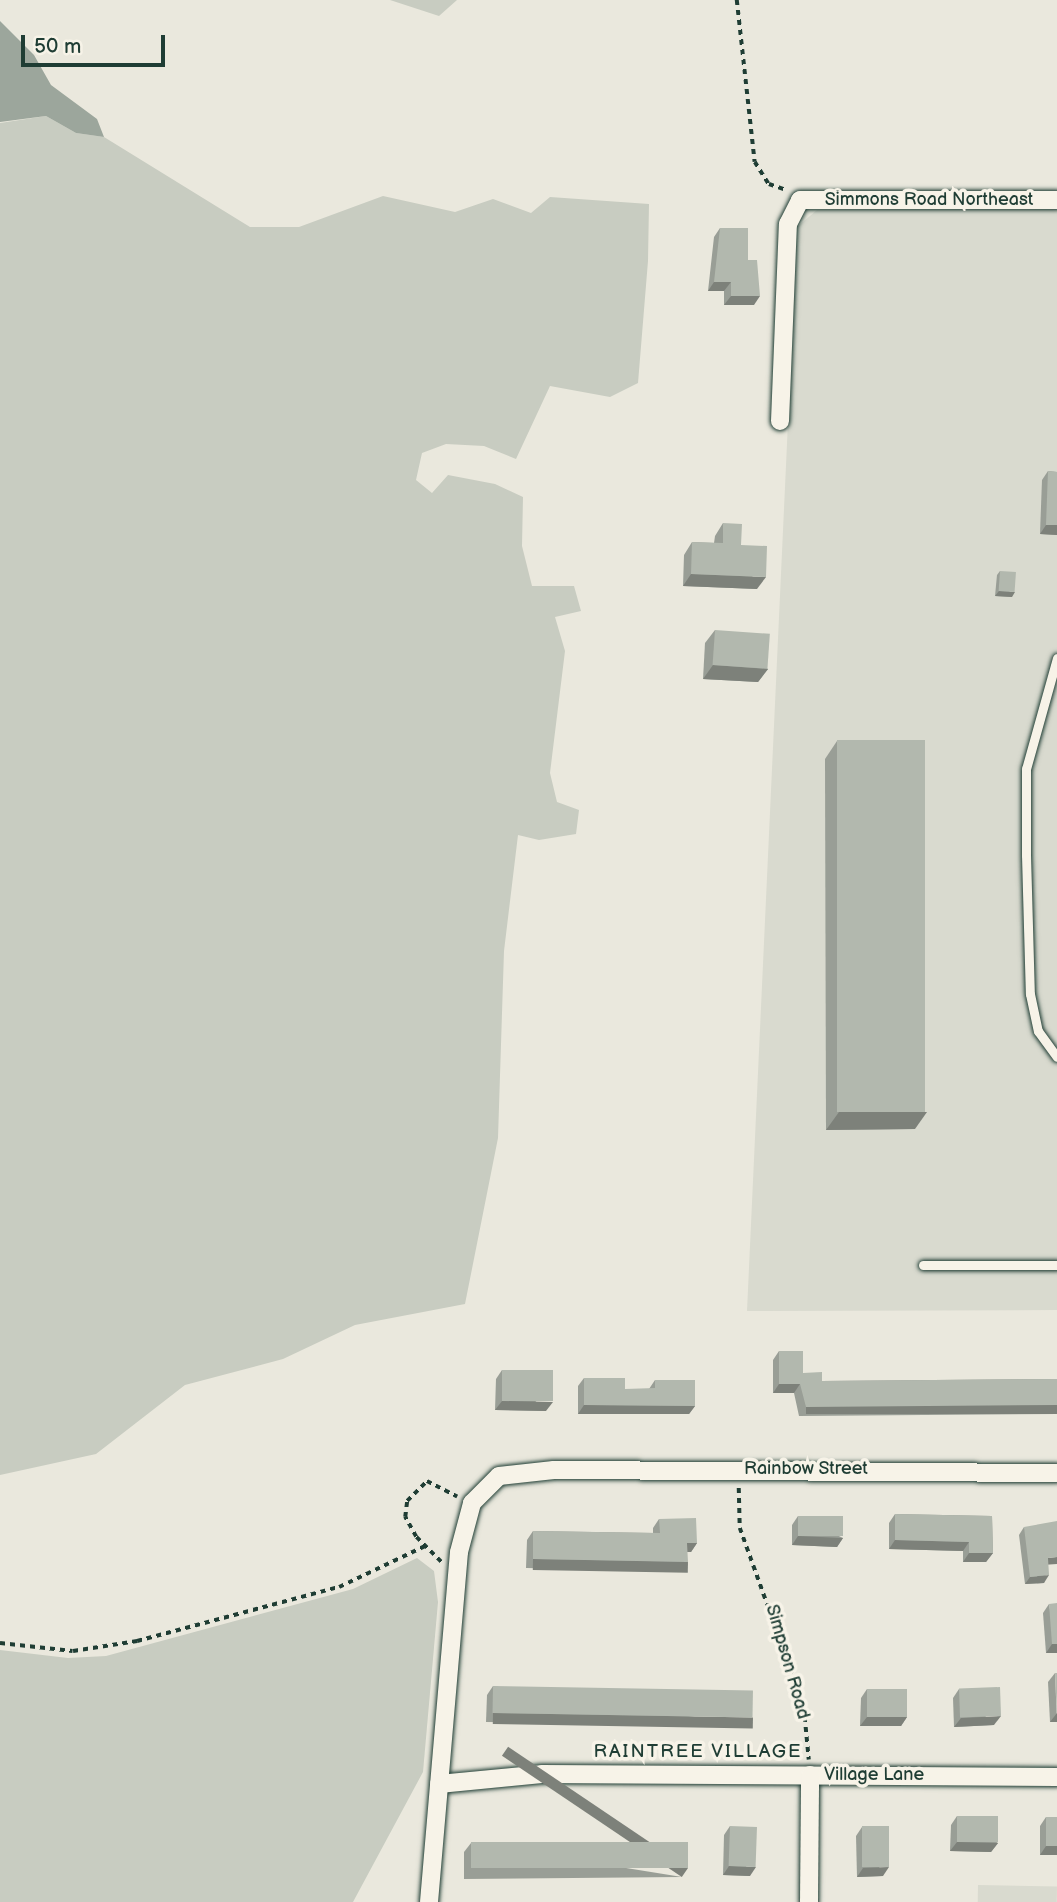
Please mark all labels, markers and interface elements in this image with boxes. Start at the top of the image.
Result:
scale bar [24,21,168,65]
text: 50 m [34,34,81,59]
street label: Simmons Road Northeast [825,189,1033,211]
street label: Rainbow Street [744,1458,868,1480]
street label: Simpson Road [760,1602,814,1722]
district label: RAINTREE VILLAGE [595,1741,801,1763]
street label: Village Lane [824,1764,924,1786]

